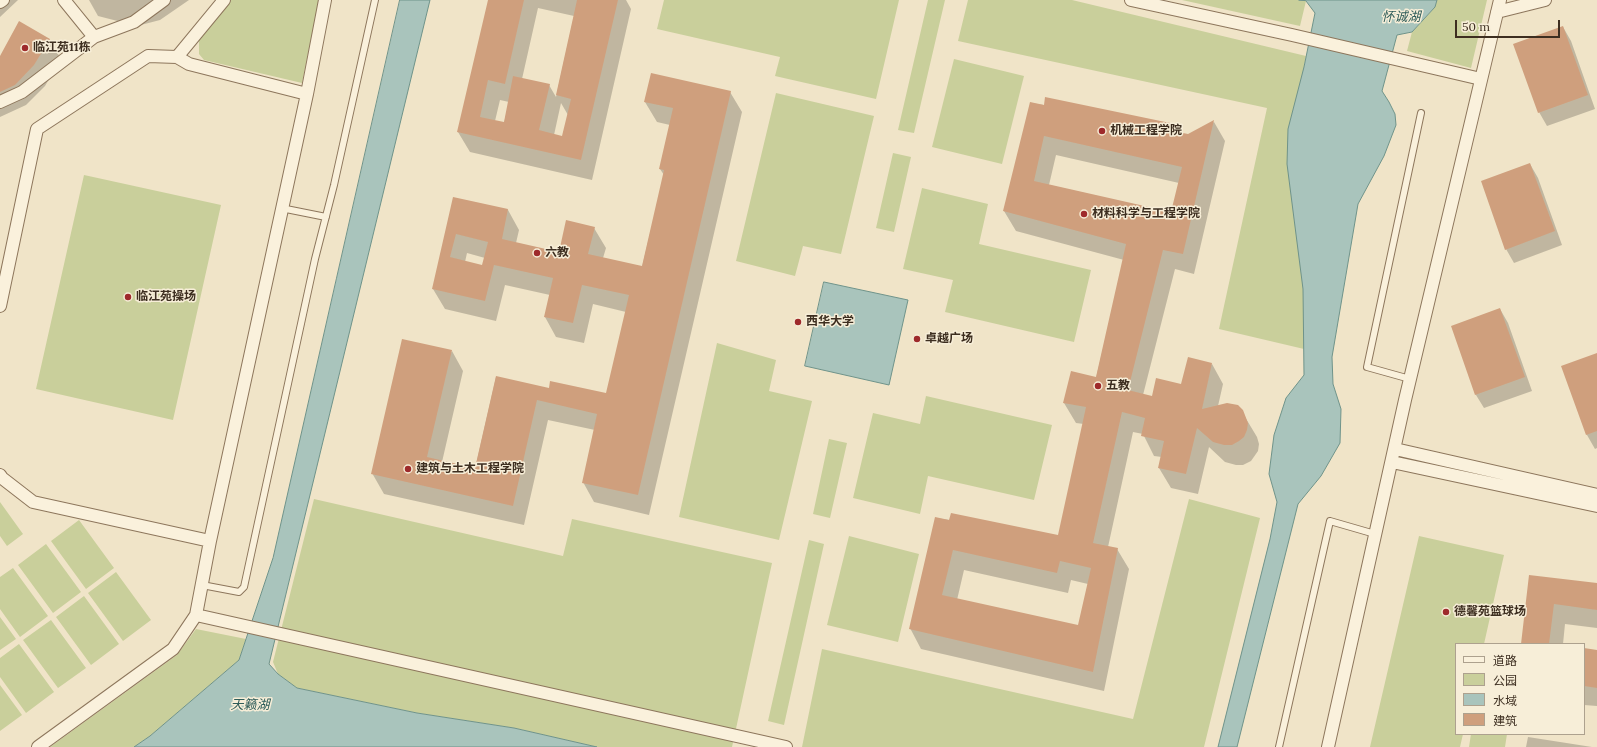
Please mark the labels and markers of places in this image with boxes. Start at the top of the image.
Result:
place label: 临江苑11栋 [33,41,91,55]
marker: 临江苑11栋 [20,43,30,53]
place label: 机械工程学院 [1110,124,1182,138]
marker: 机械工程学院 [1097,126,1107,136]
place label: 材料科学与工程学院 [1092,207,1200,221]
marker: 材料科学与工程学院 [1079,209,1089,219]
place label: 六教 [545,246,569,260]
marker: 六教 [532,248,542,258]
place label: 临江苑操场 [136,290,196,304]
marker: 临江苑操场 [123,292,133,302]
place label: 西华大学 [806,315,854,329]
marker: 西华大学 [793,317,803,327]
place label: 卓越广场 [925,332,973,346]
marker: 卓越广场 [912,334,922,344]
place label: 五教 [1106,379,1130,393]
marker: 五教 [1093,381,1103,391]
place label: 建筑与土木工程学院 [416,462,524,476]
marker: 建筑与土木工程学院 [403,464,413,474]
place label: 德馨苑篮球场 [1454,605,1526,619]
marker: 德馨苑篮球场 [1441,607,1451,617]

